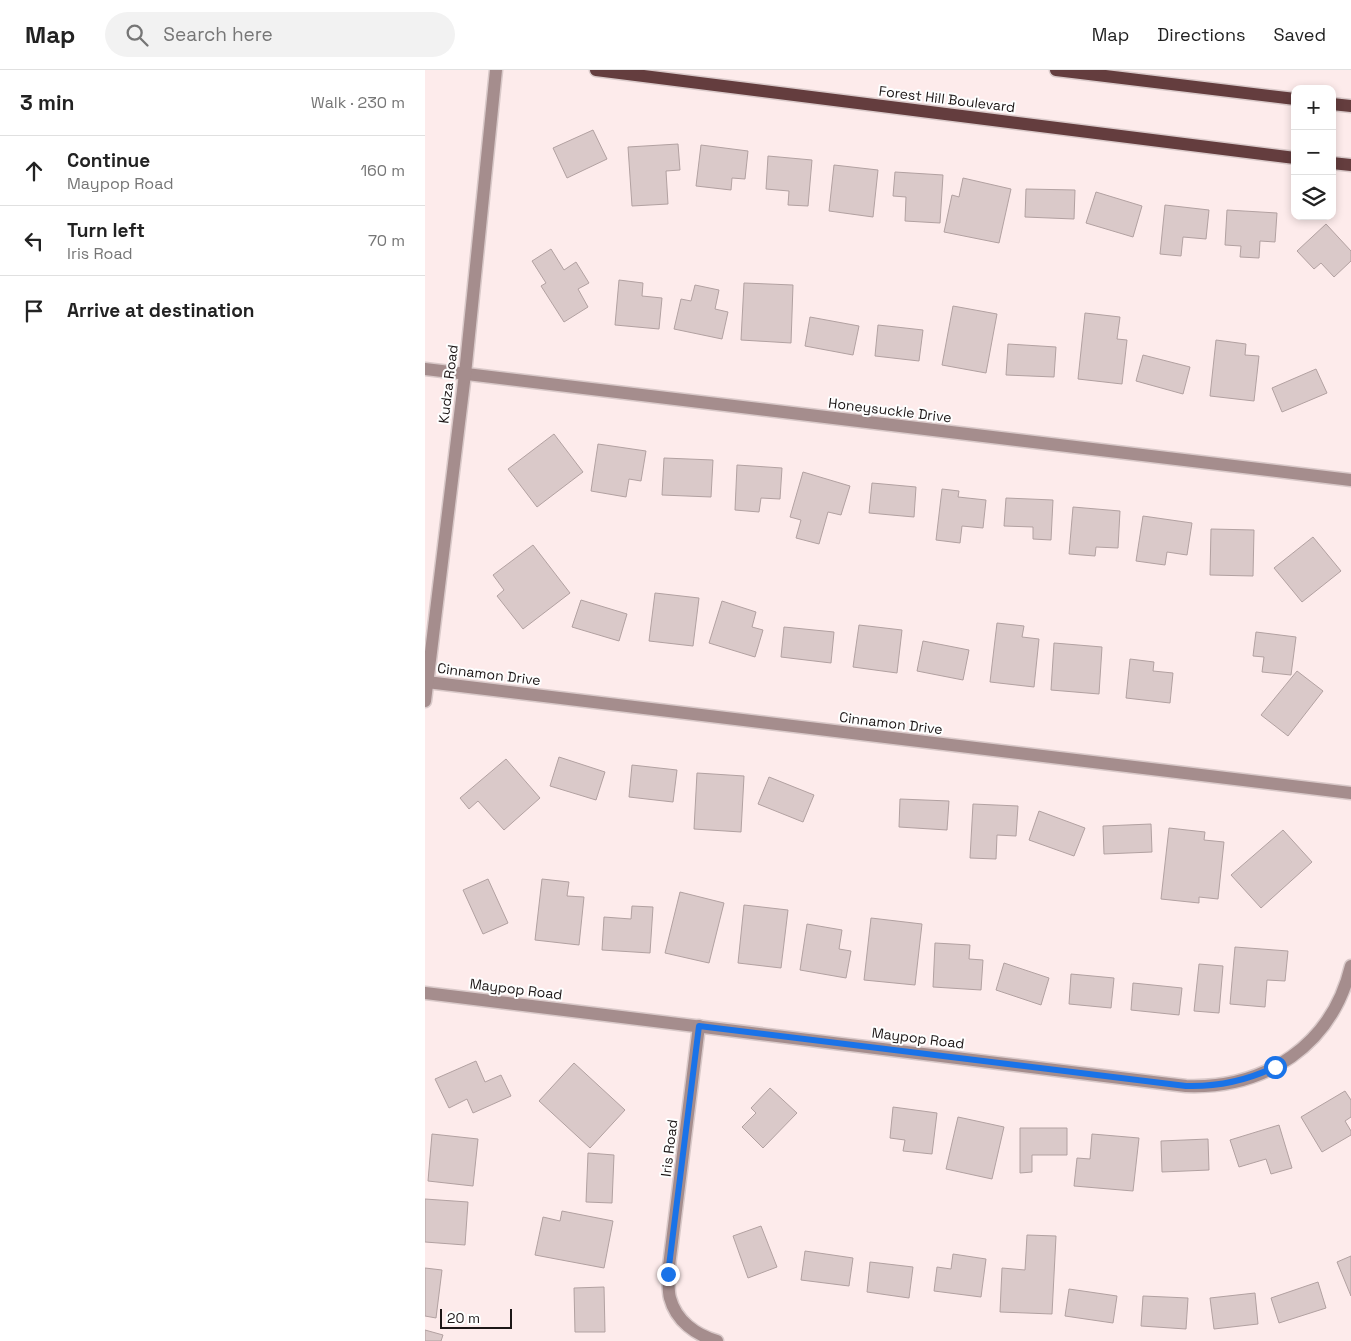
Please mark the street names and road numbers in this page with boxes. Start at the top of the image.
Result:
street label: Forest Hill Boulevard [878,82,1016,116]
street label: Kudza Road [434,344,462,424]
street label: Honeysuckle Drive [827,394,953,426]
street label: Cinnamon Drive [436,659,542,689]
street label: Cinnamon Drive [838,708,944,738]
street label: Maypop Road [469,974,563,1004]
street label: Maypop Road [871,1023,965,1053]
street label: Iris Road [657,1118,681,1178]

